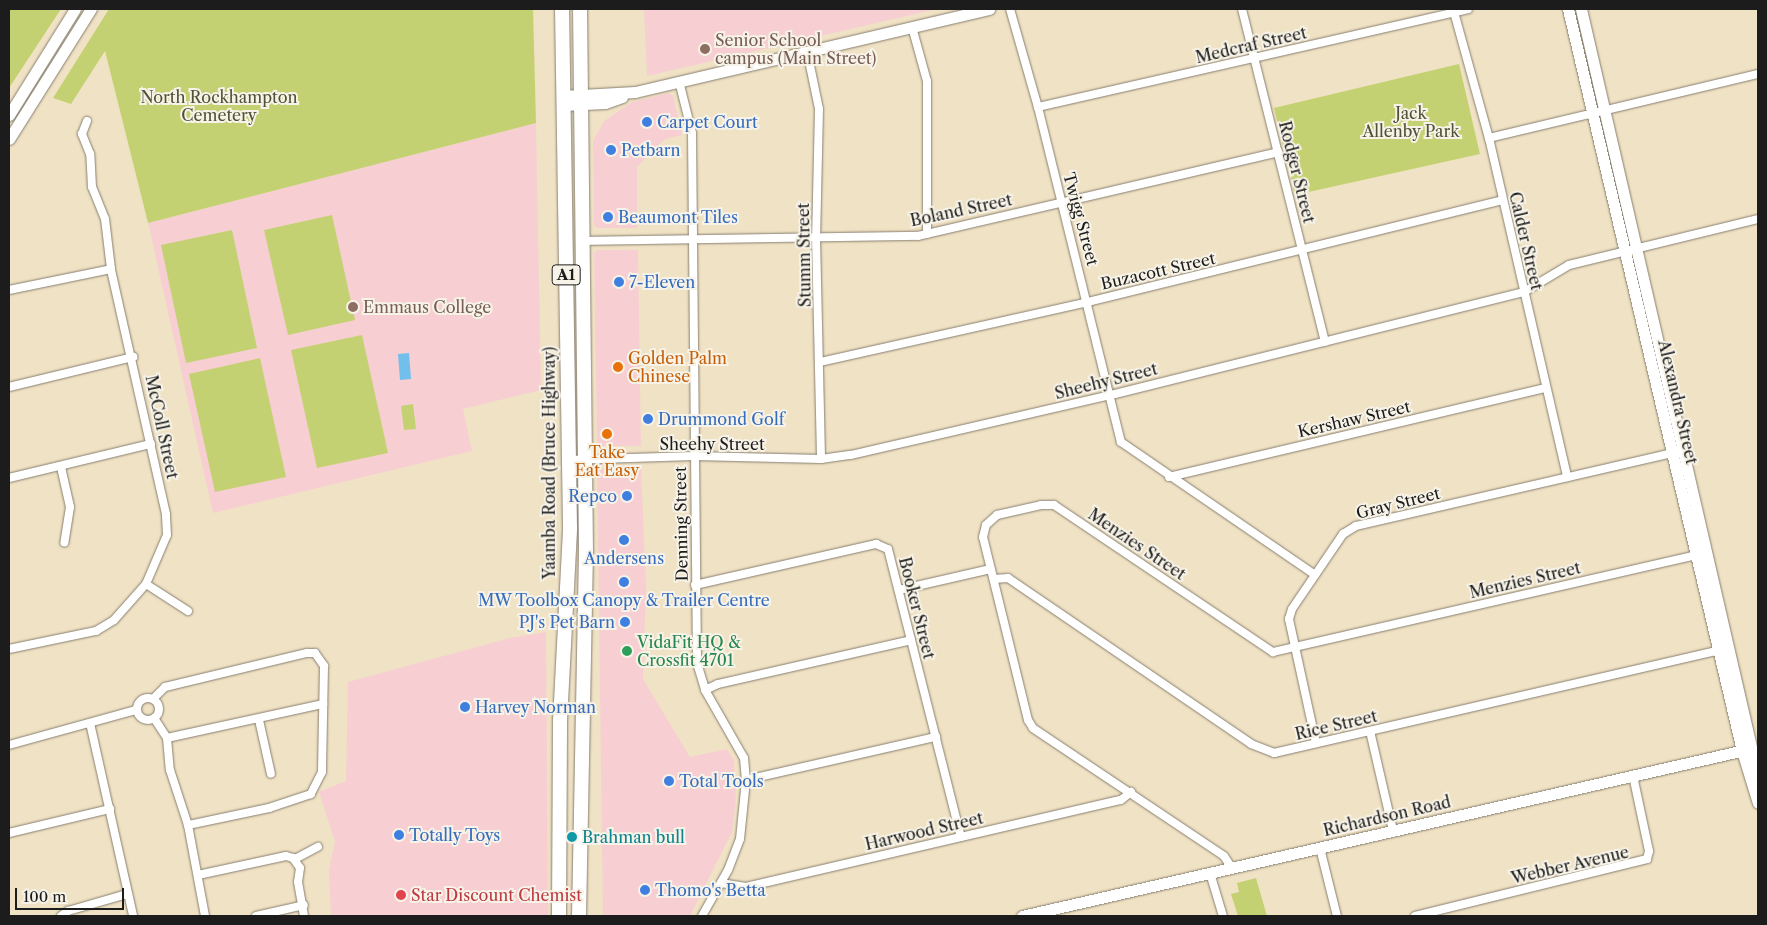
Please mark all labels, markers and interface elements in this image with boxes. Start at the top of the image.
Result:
street label: Medcraf Street [1194,23,1308,67]
place label: Senior School campus (Main Street) [715,30,876,68]
marker: Senior School campus (Main Street) [699,43,711,55]
park label: North Rockhampton Cemetery [140,87,298,125]
park label: Jack Allenby Park [1362,103,1460,141]
place label: Carpet Court [657,112,758,132]
marker: Carpet Court [641,116,653,128]
street label: Rodger Street [1275,119,1319,225]
place label: Petbarn [621,140,681,160]
marker: Petbarn [605,144,617,156]
street label: Twigg Street [1059,170,1103,268]
street label: Boland Street [908,190,1014,230]
street label: Calder Street [1505,190,1547,292]
street label: Stumm Street [793,203,815,307]
place label: Beaumont Tiles [618,207,738,227]
marker: Beaumont Tiles [602,211,614,223]
street label: Buzacott Street [1099,249,1217,293]
road number: A1 [551,262,581,288]
place label: 7-Eleven [629,272,695,292]
marker: 7-Eleven [613,276,625,288]
place label: Emmaus College [363,297,491,317]
marker: Emmaus College [347,301,359,313]
street label: Alexandra Street [1654,338,1702,466]
street label: Yaamba Road (Bruce Highway) [539,347,559,579]
place label: Golden Palm Chinese [628,348,727,386]
street label: Sheehy Street [1052,359,1160,403]
marker: Golden Palm Chinese [612,361,624,373]
street label: McColl Street [142,373,182,481]
street label: Kershaw Street [1296,397,1412,441]
place label: Drummond Golf [658,409,784,429]
marker: Drummond Golf [642,413,654,425]
marker: Take Eat Easy [601,428,613,440]
street label: Sheehy Street [659,434,765,454]
place label: Take Eat Easy [575,442,639,480]
street label: Denning Street [670,466,692,582]
street label: Gray Street [1354,483,1442,523]
place label: Repco [568,486,617,506]
marker: Repco [621,490,633,502]
street label: Menzies Street [1085,504,1189,584]
marker: Andersens [618,534,630,546]
place label: Andersens [584,548,664,568]
street label: Booker Street [895,555,939,661]
street label: Menzies Street [1468,558,1582,602]
marker: MW Toolbox Canopy & Trailer Centre [618,576,630,588]
place label: MW Toolbox Canopy & Trailer Centre [477,590,771,610]
place label: PJ's Pet Barn [519,612,615,632]
marker: PJ's Pet Barn [619,616,631,628]
place label: VidaFit HQ & Crossfit 4701 [637,632,741,670]
marker: VidaFit HQ & Crossfit 4701 [621,645,633,657]
place label: Harvey Norman [475,697,596,717]
marker: Harvey Norman [459,701,471,713]
street label: Rice Street [1293,706,1379,744]
place label: Total Tools [679,771,764,791]
marker: Total Tools [663,775,675,787]
street label: Richardson Road [1321,792,1453,840]
street label: Harwood Street [863,808,985,854]
place label: Totally Toys [409,825,501,845]
place label: Brahman bull [582,827,685,847]
marker: Totally Toys [393,829,405,841]
marker: Brahman bull [566,831,578,843]
street label: Webber Avenue [1509,842,1631,888]
scale bar [18,878,126,910]
place label: Thomo's Betta [655,880,766,900]
marker: Thomo's Betta [639,884,651,896]
place label: Star Discount Chemist [411,885,582,905]
text: 100 m [23,887,66,906]
marker: Star Discount Chemist [395,889,407,901]

